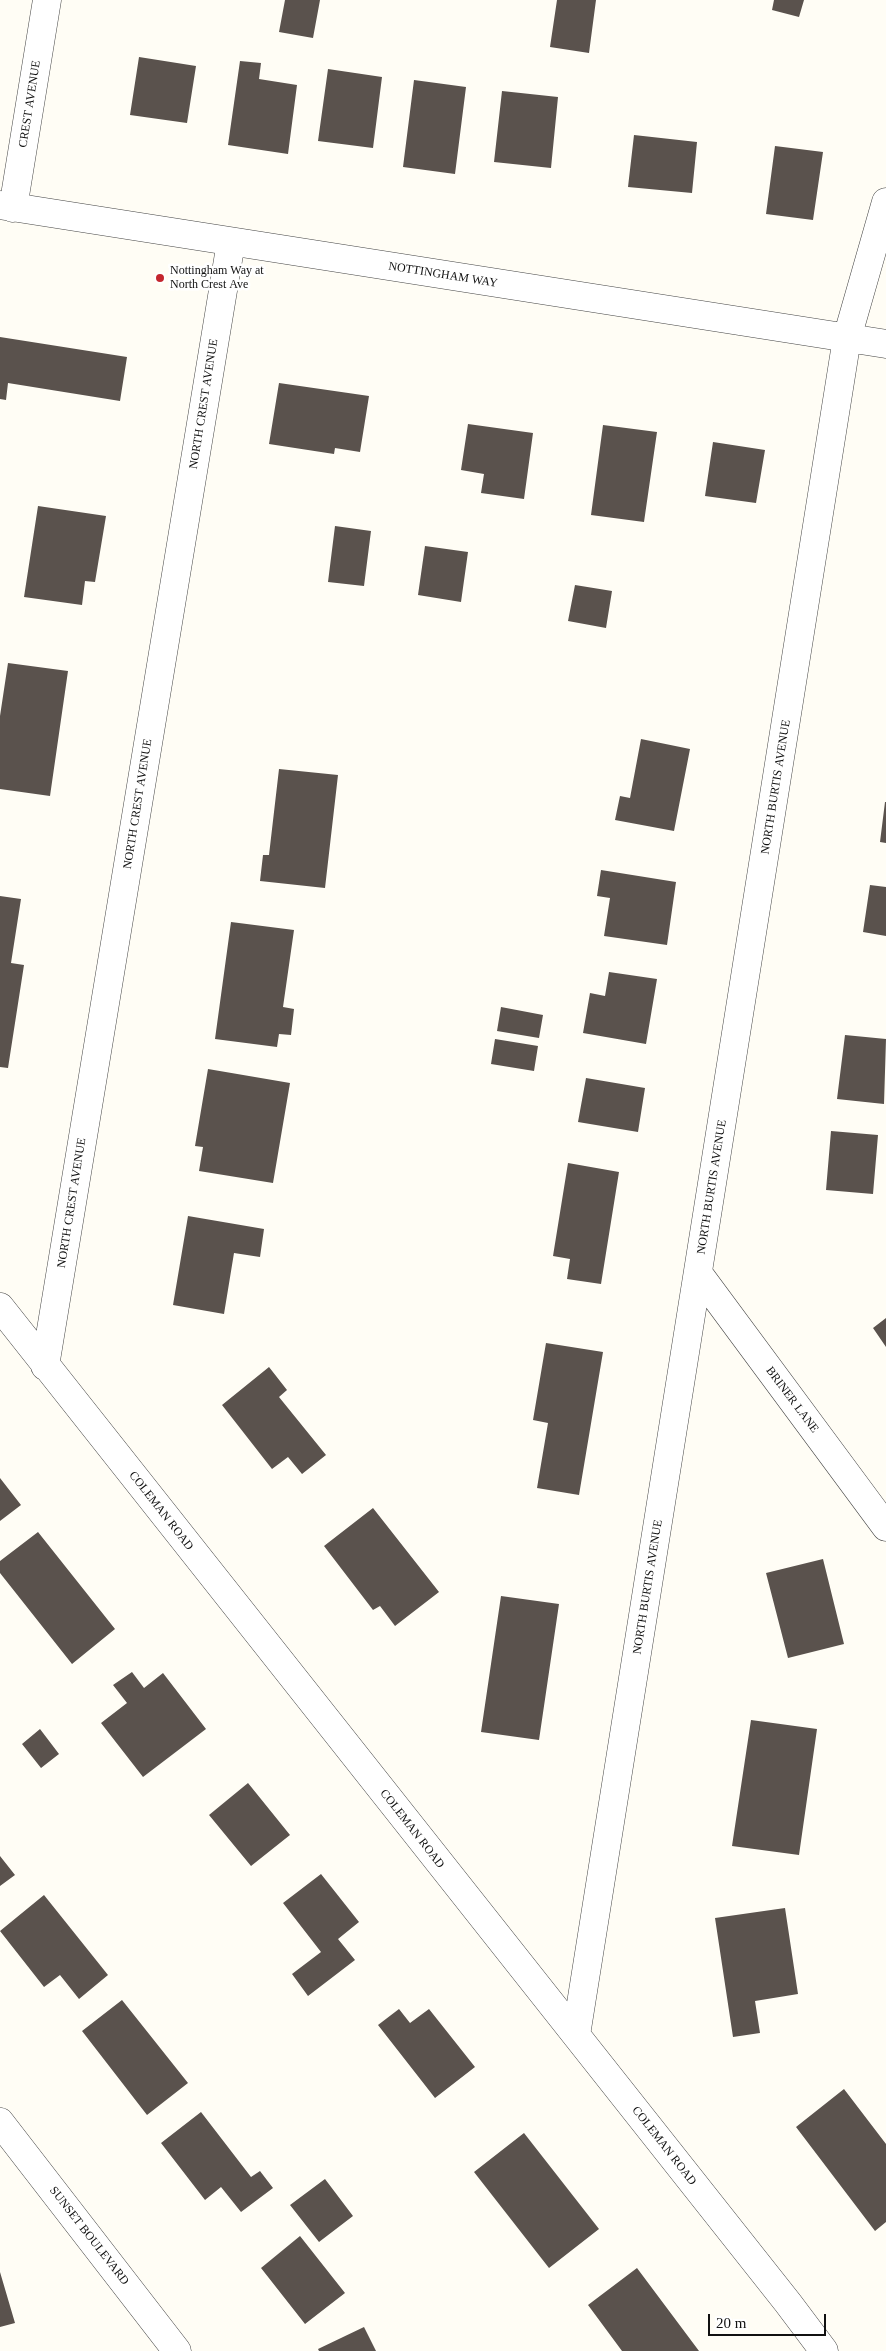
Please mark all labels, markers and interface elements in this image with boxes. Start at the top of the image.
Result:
street label: CREST AVENUE [16,59,44,149]
street label: NOTTINGHAM WAY [387,259,499,291]
place label: Nottingham Way at North Crest Ave [170,264,264,292]
marker: Nottingham Way at North Crest Ave [154,272,166,284]
street label: NORTH CREST AVENUE [187,338,221,470]
street label: NORTH BURTIS AVENUE [758,719,794,855]
street label: NORTH CREST AVENUE [121,738,155,870]
street label: NORTH BURTIS AVENUE [694,1119,730,1255]
street label: NORTH CREST AVENUE [55,1137,89,1269]
street label: BRINER LANE [762,1364,822,1436]
street label: COLEMAN ROAD [126,1469,196,1553]
street label: NORTH BURTIS AVENUE [630,1519,666,1655]
street label: COLEMAN ROAD [377,1787,447,1871]
street label: COLEMAN ROAD [629,2104,699,2188]
street label: SUNSET BOULEVARD [46,2184,132,2288]
scale bar [711,2304,828,2336]
text: 20 m [716,2315,746,2331]

